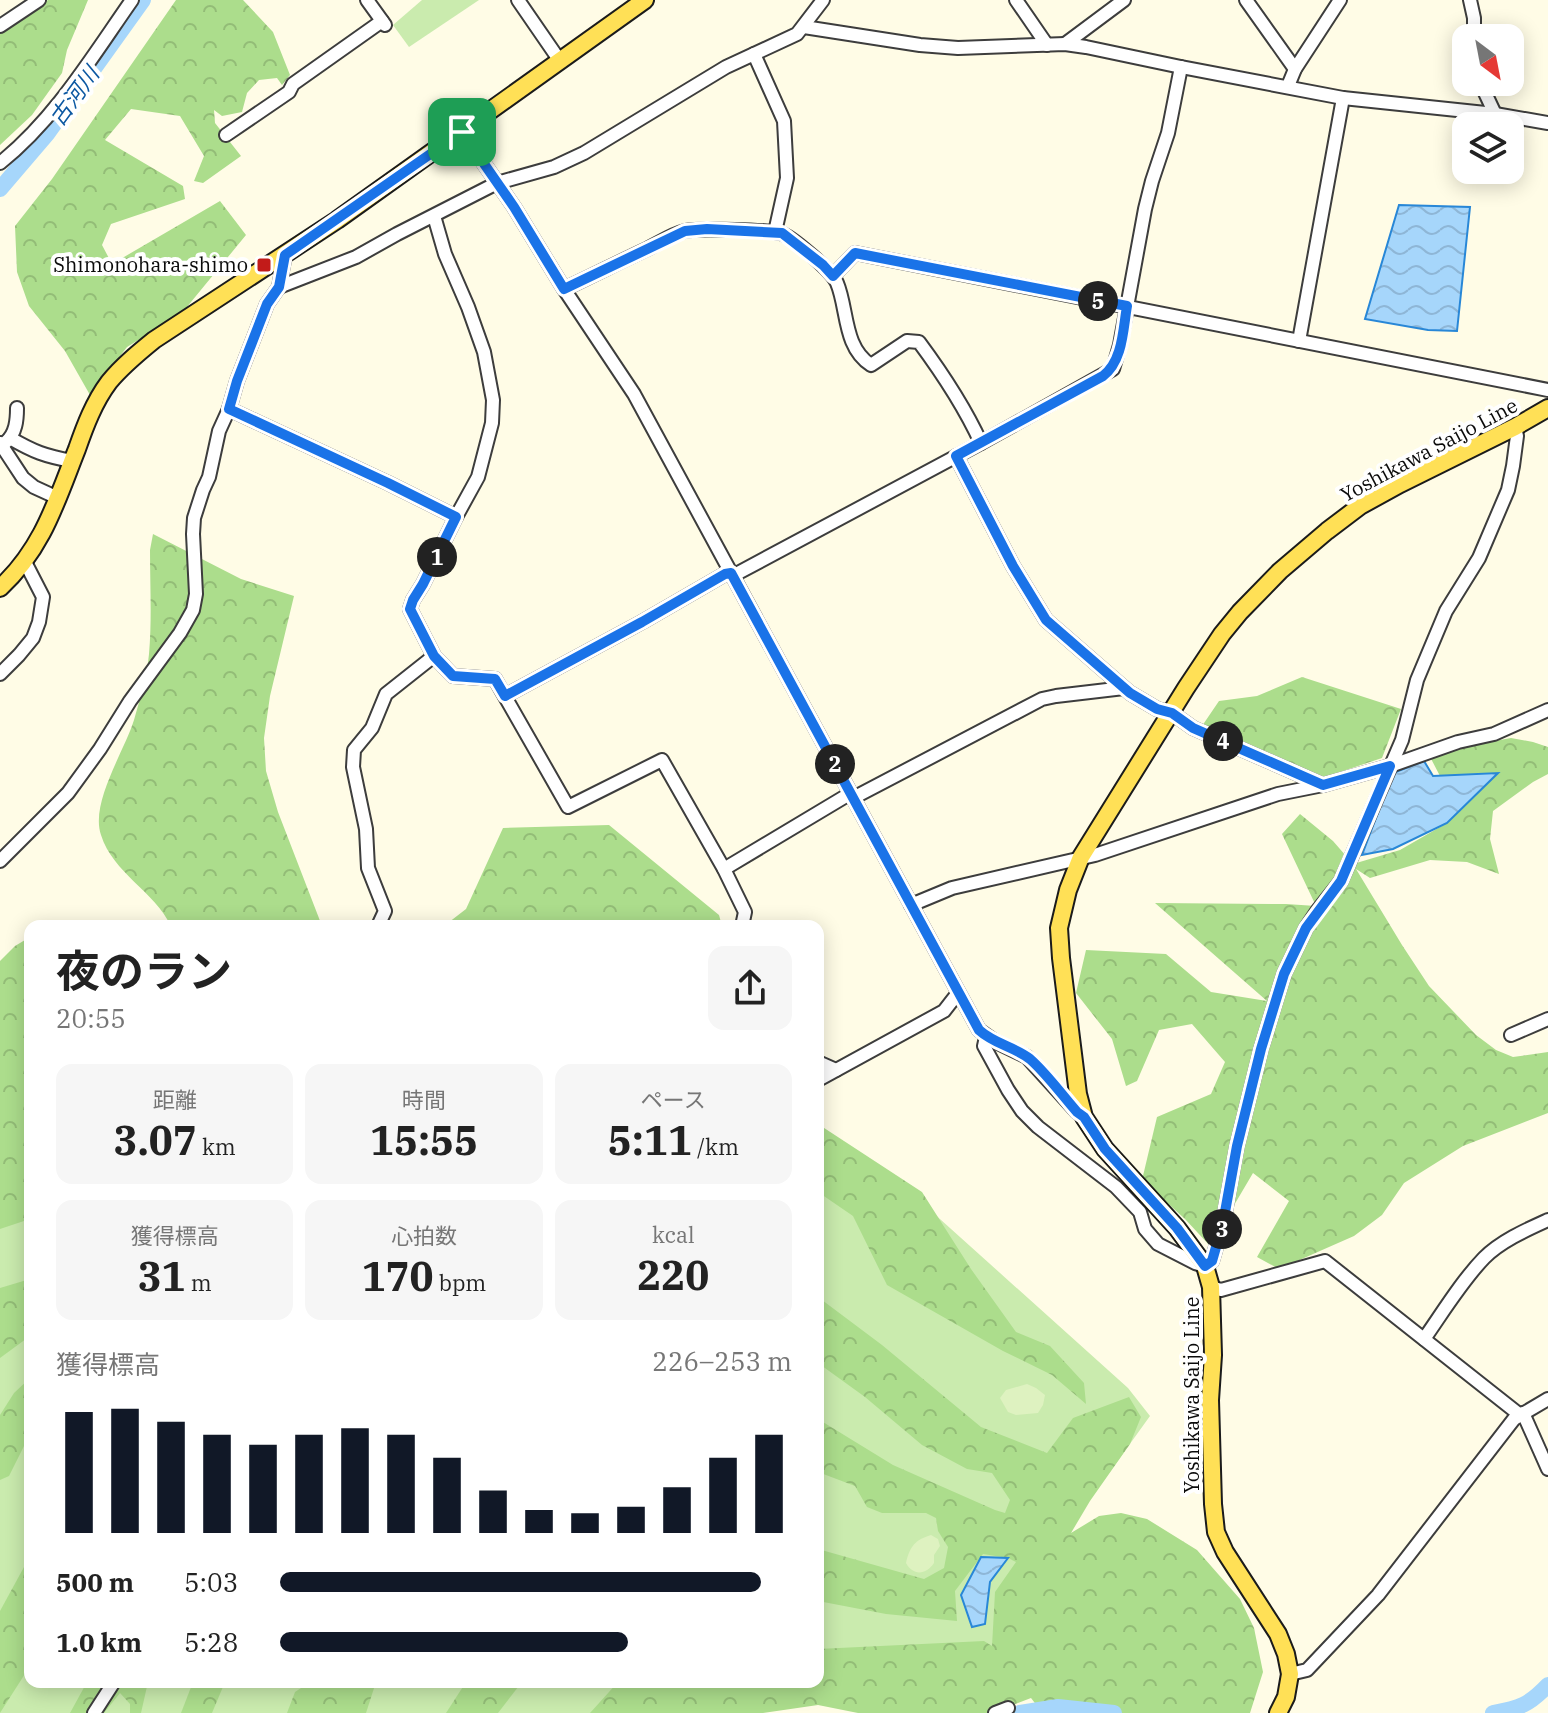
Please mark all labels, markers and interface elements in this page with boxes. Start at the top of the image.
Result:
north arrow [1452,24,1524,96]
map controls [1452,24,1524,184]
water label: 古河川 [42,59,106,131]
pin [428,98,496,166]
icon: arrive [440,110,484,154]
button: layers [1452,112,1524,184]
place label: Shimonohara-shimo [53,251,248,278]
marker: Shimonohara-shimo [255,256,273,274]
pin: 5 [1078,281,1118,321]
text: 5 [1091,286,1105,315]
street label: Yoshikawa Saijo Line [1335,391,1522,508]
pin: 1 [417,537,457,577]
text: 1 [430,542,444,571]
pin: 4 [1203,721,1243,761]
text: 4 [1216,726,1230,755]
pin: 2 [815,744,855,784]
text: 2 [828,749,842,778]
text: 夜のラン [56,942,232,999]
button: share [708,946,792,1030]
text: 20:55 [56,1001,126,1035]
text: 距離 [153,1085,197,1114]
text: 時間 [402,1085,446,1114]
text: ペース [641,1085,706,1114]
text: 3.07 [114,1114,197,1166]
text: 15:55 [370,1114,478,1166]
text: 5:11 [608,1114,692,1166]
text: km [197,1132,236,1161]
text: /km [692,1132,739,1161]
pin: 3 [1202,1209,1242,1249]
text: 3 [1215,1214,1229,1243]
text: kcal [652,1220,695,1249]
text: 獲得標高 [131,1221,219,1250]
text: 心拍数 [391,1221,457,1250]
text: 220 [637,1249,709,1301]
text: 31 [138,1250,186,1302]
text: 170 [362,1250,434,1302]
text: m [186,1268,212,1297]
text: bpm [434,1268,486,1297]
street label: Yoshikawa Saijo Line [1178,1296,1205,1494]
text: 226–253 m [652,1344,792,1378]
text: 獲得標高 [56,1347,160,1381]
text: 500 m [56,1565,134,1599]
text: 5:03 [184,1565,238,1599]
text: 1.0 km [56,1625,142,1659]
text: 5:28 [184,1625,238,1659]

